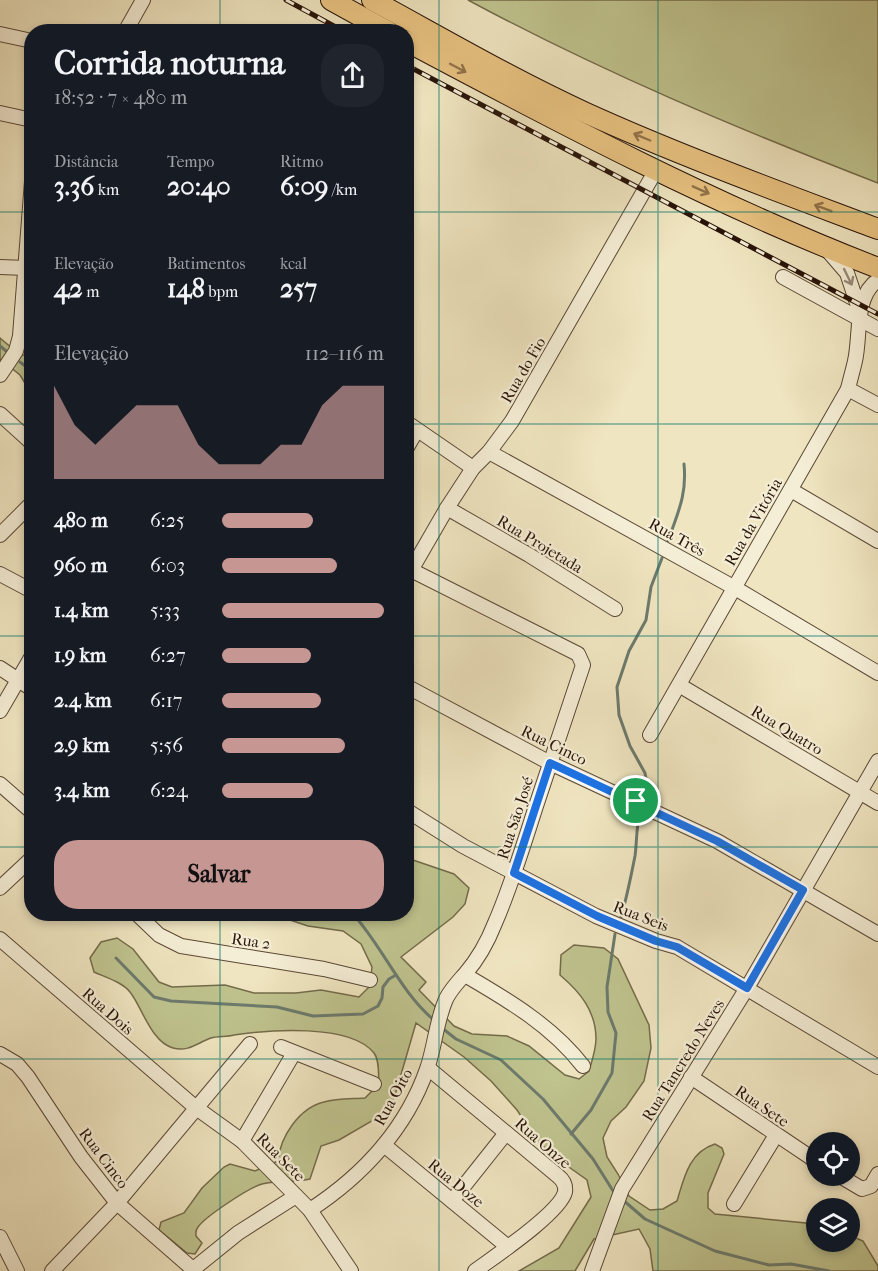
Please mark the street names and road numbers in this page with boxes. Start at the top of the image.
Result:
street label: Rua do Fio [497,334,549,406]
street label: Rua da Vitória [720,474,786,569]
street label: Rua Projetada [494,511,587,577]
street label: Rua Três [646,514,709,560]
street label: Rua Quatro [748,701,826,759]
street label: Rua Cinco [518,721,590,769]
street label: Rua São José [493,774,537,862]
street label: Rua Seis [610,897,672,935]
street label: Rua 2 [230,929,272,953]
street label: Rua Dois [78,983,138,1039]
street label: Rua Tancredo Neves [638,995,728,1125]
street label: Rua Oito [370,1065,416,1129]
street label: Rua Sete [731,1081,793,1131]
street label: Rua Onze [511,1113,575,1173]
street label: Rua Cinco [75,1124,133,1192]
street label: Rua Sete [253,1129,309,1185]
street label: Rua Doze [424,1155,488,1211]

